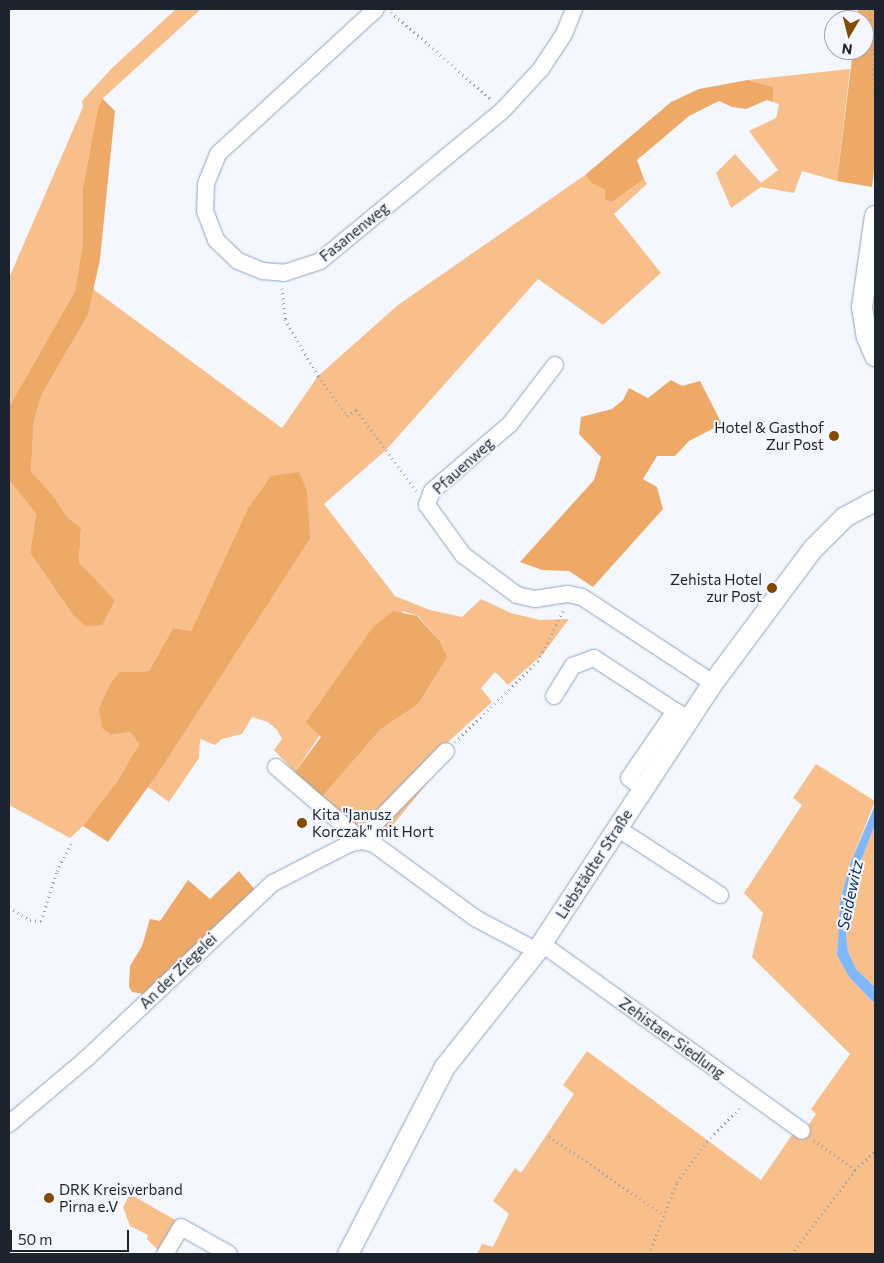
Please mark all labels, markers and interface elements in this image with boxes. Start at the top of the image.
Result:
north arrow [824,10,874,60]
text: N [841,40,853,59]
street label: Fasanenweg [316,199,392,265]
place label: Hotel & Gasthof Zur Post [714,418,824,453]
marker: Hotel & Gasthof Zur Post [828,430,840,442]
street label: Pfauenweg [429,434,497,498]
place label: Zehista Hotel zur Post [670,570,762,605]
marker: Zehista Hotel zur Post [766,582,778,594]
place label: Kita "Janusz Korczak" mit Hort [312,805,434,840]
street label: Liebstädter Straße [552,806,636,922]
marker: Kita "Janusz Korczak" mit Hort [296,817,308,829]
water label: Seidewitz [833,858,867,932]
street label: An der Ziegelei [136,930,220,1012]
street label: Zehistaer Siedlung [616,994,728,1082]
place label: DRK Kreisverband Pirna e.V [59,1180,183,1215]
marker: DRK Kreisverband Pirna e.V [43,1192,55,1204]
scale bar [12,1220,131,1252]
text: 50 m [18,1230,52,1248]

